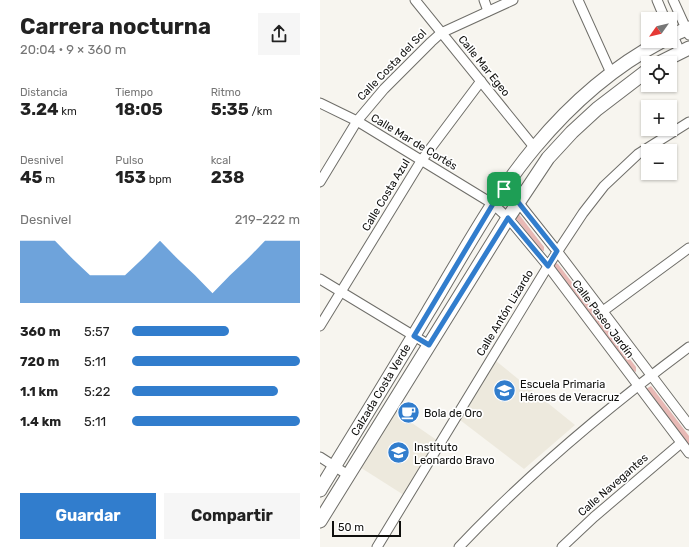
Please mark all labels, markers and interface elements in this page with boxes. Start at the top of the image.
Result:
north arrow [641,12,677,48]
map controls [641,12,677,180]
text: Carrera nocturna [20,13,211,40]
button: share [258,13,300,55]
street label: Calle Costa del Sol [355,27,429,103]
street label: Calle Mar Egeo [455,33,513,99]
text: 20:04 · 9 × 360 m [20,42,126,57]
button: locate [641,56,677,92]
text: Distancia [20,86,68,99]
text: Tiempo [115,86,153,99]
text: Ritmo [211,86,241,99]
text: 3.24 [20,99,59,119]
text: 18:05 [115,99,163,119]
text: 5:35 [211,99,249,119]
button: + [641,100,677,136]
text: km [59,105,77,118]
text: /km [249,105,272,118]
street label: Calle Mar de Cortés [369,111,460,173]
button: − [641,144,677,180]
text: Desnivel [20,154,63,167]
text: Pulso [115,154,144,167]
text: kcal [211,154,231,167]
street label: Calle Costa Azul [359,157,413,233]
text: 45 [20,167,43,187]
text: 153 [115,167,146,187]
text: 238 [211,167,244,187]
pin [487,172,521,206]
text: m [43,173,55,186]
text: bpm [146,173,172,186]
icon: arrive [493,178,515,200]
text: Desnivel [20,212,71,227]
text: 219–222 m [235,212,300,227]
street label: Calle Antón Lizardo [474,267,536,359]
street label: Calle Paseo Jardín [569,277,637,361]
text: 360 m [20,324,61,339]
text: 5:57 [84,324,109,339]
street label: Calzada Costa Verde [348,342,414,438]
text: 720 m [20,354,59,369]
text: 5:11 [84,354,106,369]
school or university icon: Escuela Primaria Héroes de Veracruz [492,377,518,403]
place label: Escuela Primaria Héroes de Veracruz [520,378,620,404]
text: 1.1 km [20,384,58,399]
text: 5:22 [84,384,110,399]
cafe icon: Bola de Oro [396,400,422,426]
place label: Bola de Oro [424,407,482,420]
text: 1.4 km [20,414,61,429]
text: 5:11 [84,414,106,429]
school or university icon: Instituto Leonardo Bravo [385,440,411,466]
place label: Instituto Leonardo Bravo [414,441,495,467]
street label: Calle Navegantes [575,451,651,519]
button: Guardar [20,493,156,539]
button: Compartir [164,493,300,539]
scale bar [332,519,401,538]
text: 50 m [338,521,364,534]

